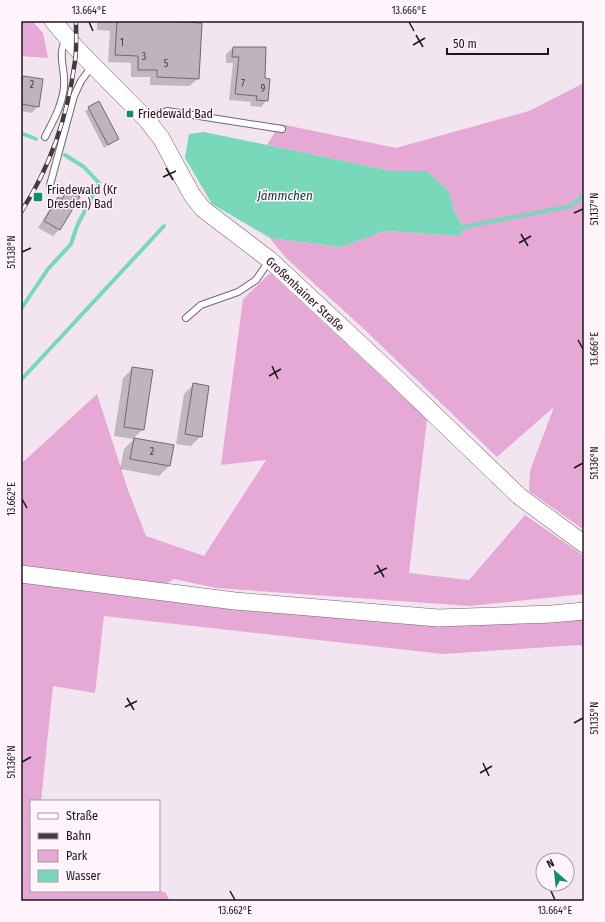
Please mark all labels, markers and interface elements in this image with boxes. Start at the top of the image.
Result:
text: 13.664°E [72,5,107,17]
text: 13.666°E [392,5,427,17]
scale bar [447,30,548,56]
house number: 1 [120,37,124,49]
text: 50 m [453,37,477,51]
house number: 3 [142,51,147,63]
house number: 5 [164,58,169,70]
house number: 7 [241,78,245,90]
house number: 2 [30,79,35,91]
house number: 9 [261,83,266,95]
place label: Friedewald Bad [138,107,213,121]
marker: Friedewald Bad [125,109,135,119]
place label: Friedewald (Kr Dresden) Bad [47,183,118,211]
water label: Jämmchen [256,188,313,203]
marker: Friedewald (Kr Dresden) Bad [32,191,44,203]
text: 51.137°N [589,193,601,225]
text: 51.138°N [6,235,18,269]
street label: Großenhainer Straße [263,254,347,334]
text: 13.666°E [589,331,601,366]
house number: 2 [150,446,155,458]
text: 51.136°N [589,446,601,480]
text: 13.662°E [6,482,18,516]
text: 51.135°N [589,702,601,734]
text: 51.136°N [6,745,18,779]
legend [30,800,160,892]
text: Straße [66,809,98,823]
text: Bahn [66,829,91,843]
text: Park [66,849,88,863]
north arrow [535,852,575,892]
text: N [545,856,557,871]
text: Wasser [66,869,101,883]
text: 13.662°E [218,905,252,917]
text: 13.664°E [538,905,573,917]

